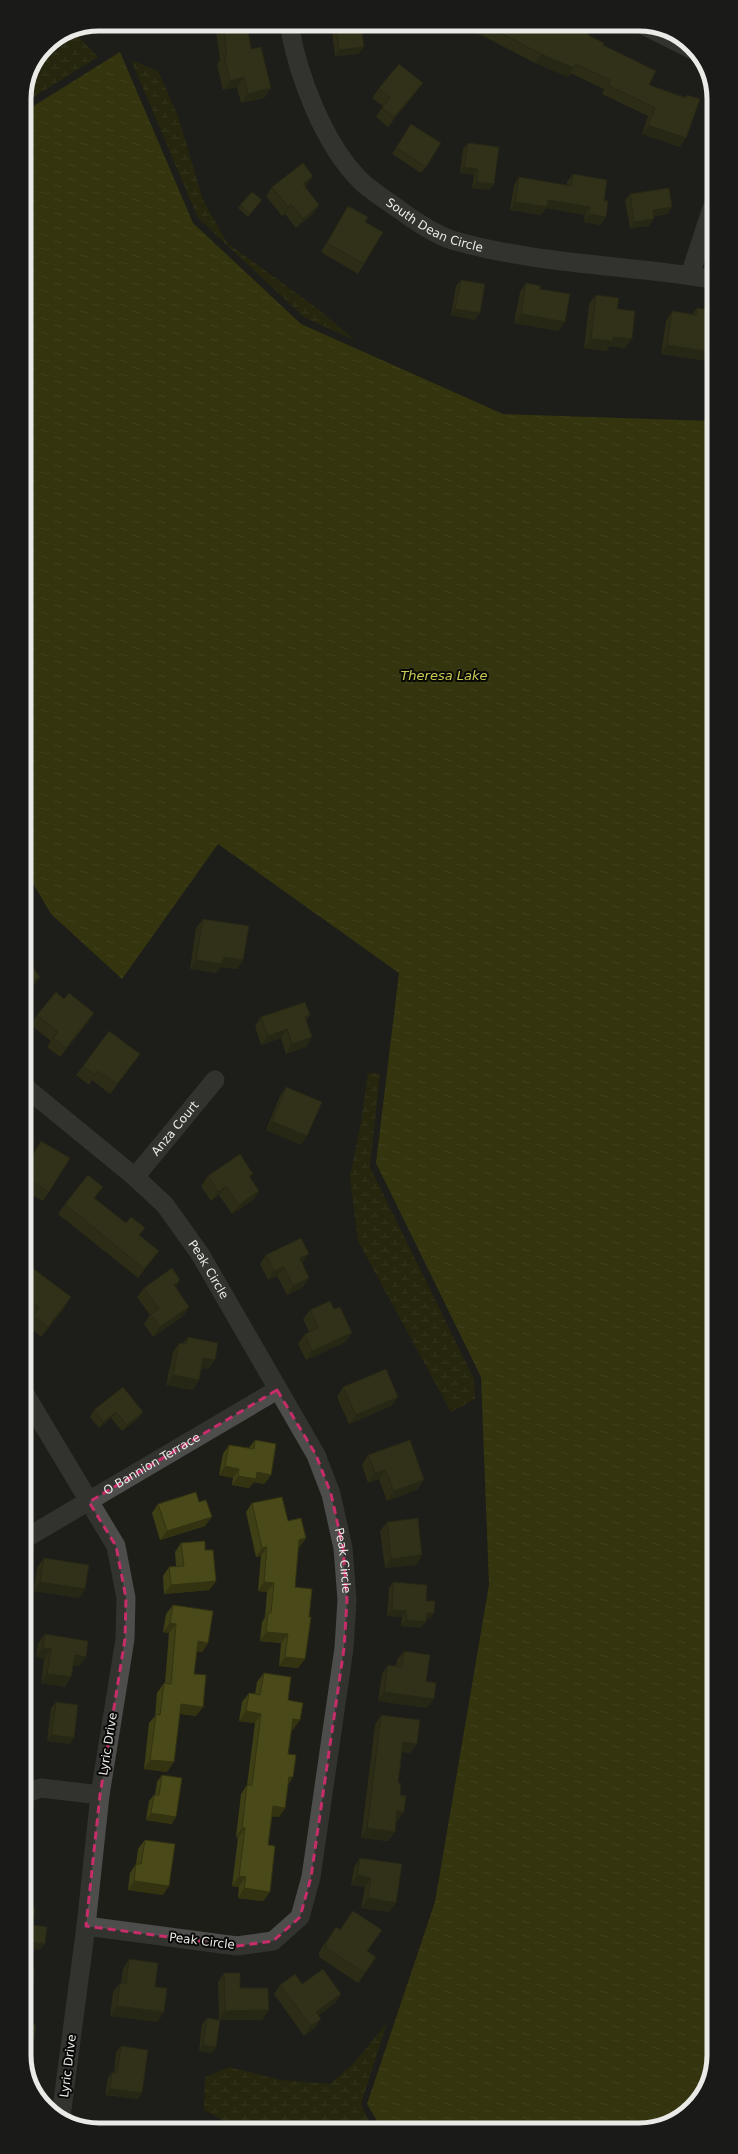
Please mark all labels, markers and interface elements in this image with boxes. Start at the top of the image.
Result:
street label: South Dean Circle [383,195,485,255]
water label: Theresa Lake [400,668,488,683]
street label: Anza Court [149,1098,202,1158]
street label: Peak Circle [185,1237,231,1301]
street label: O Bannion Terrace [101,1430,203,1498]
street label: Peak Circle [332,1526,353,1594]
street label: Lyric Drive [96,1712,120,1776]
street label: Peak Circle [168,1930,236,1952]
street label: Lyric Drive [57,2034,79,2098]

